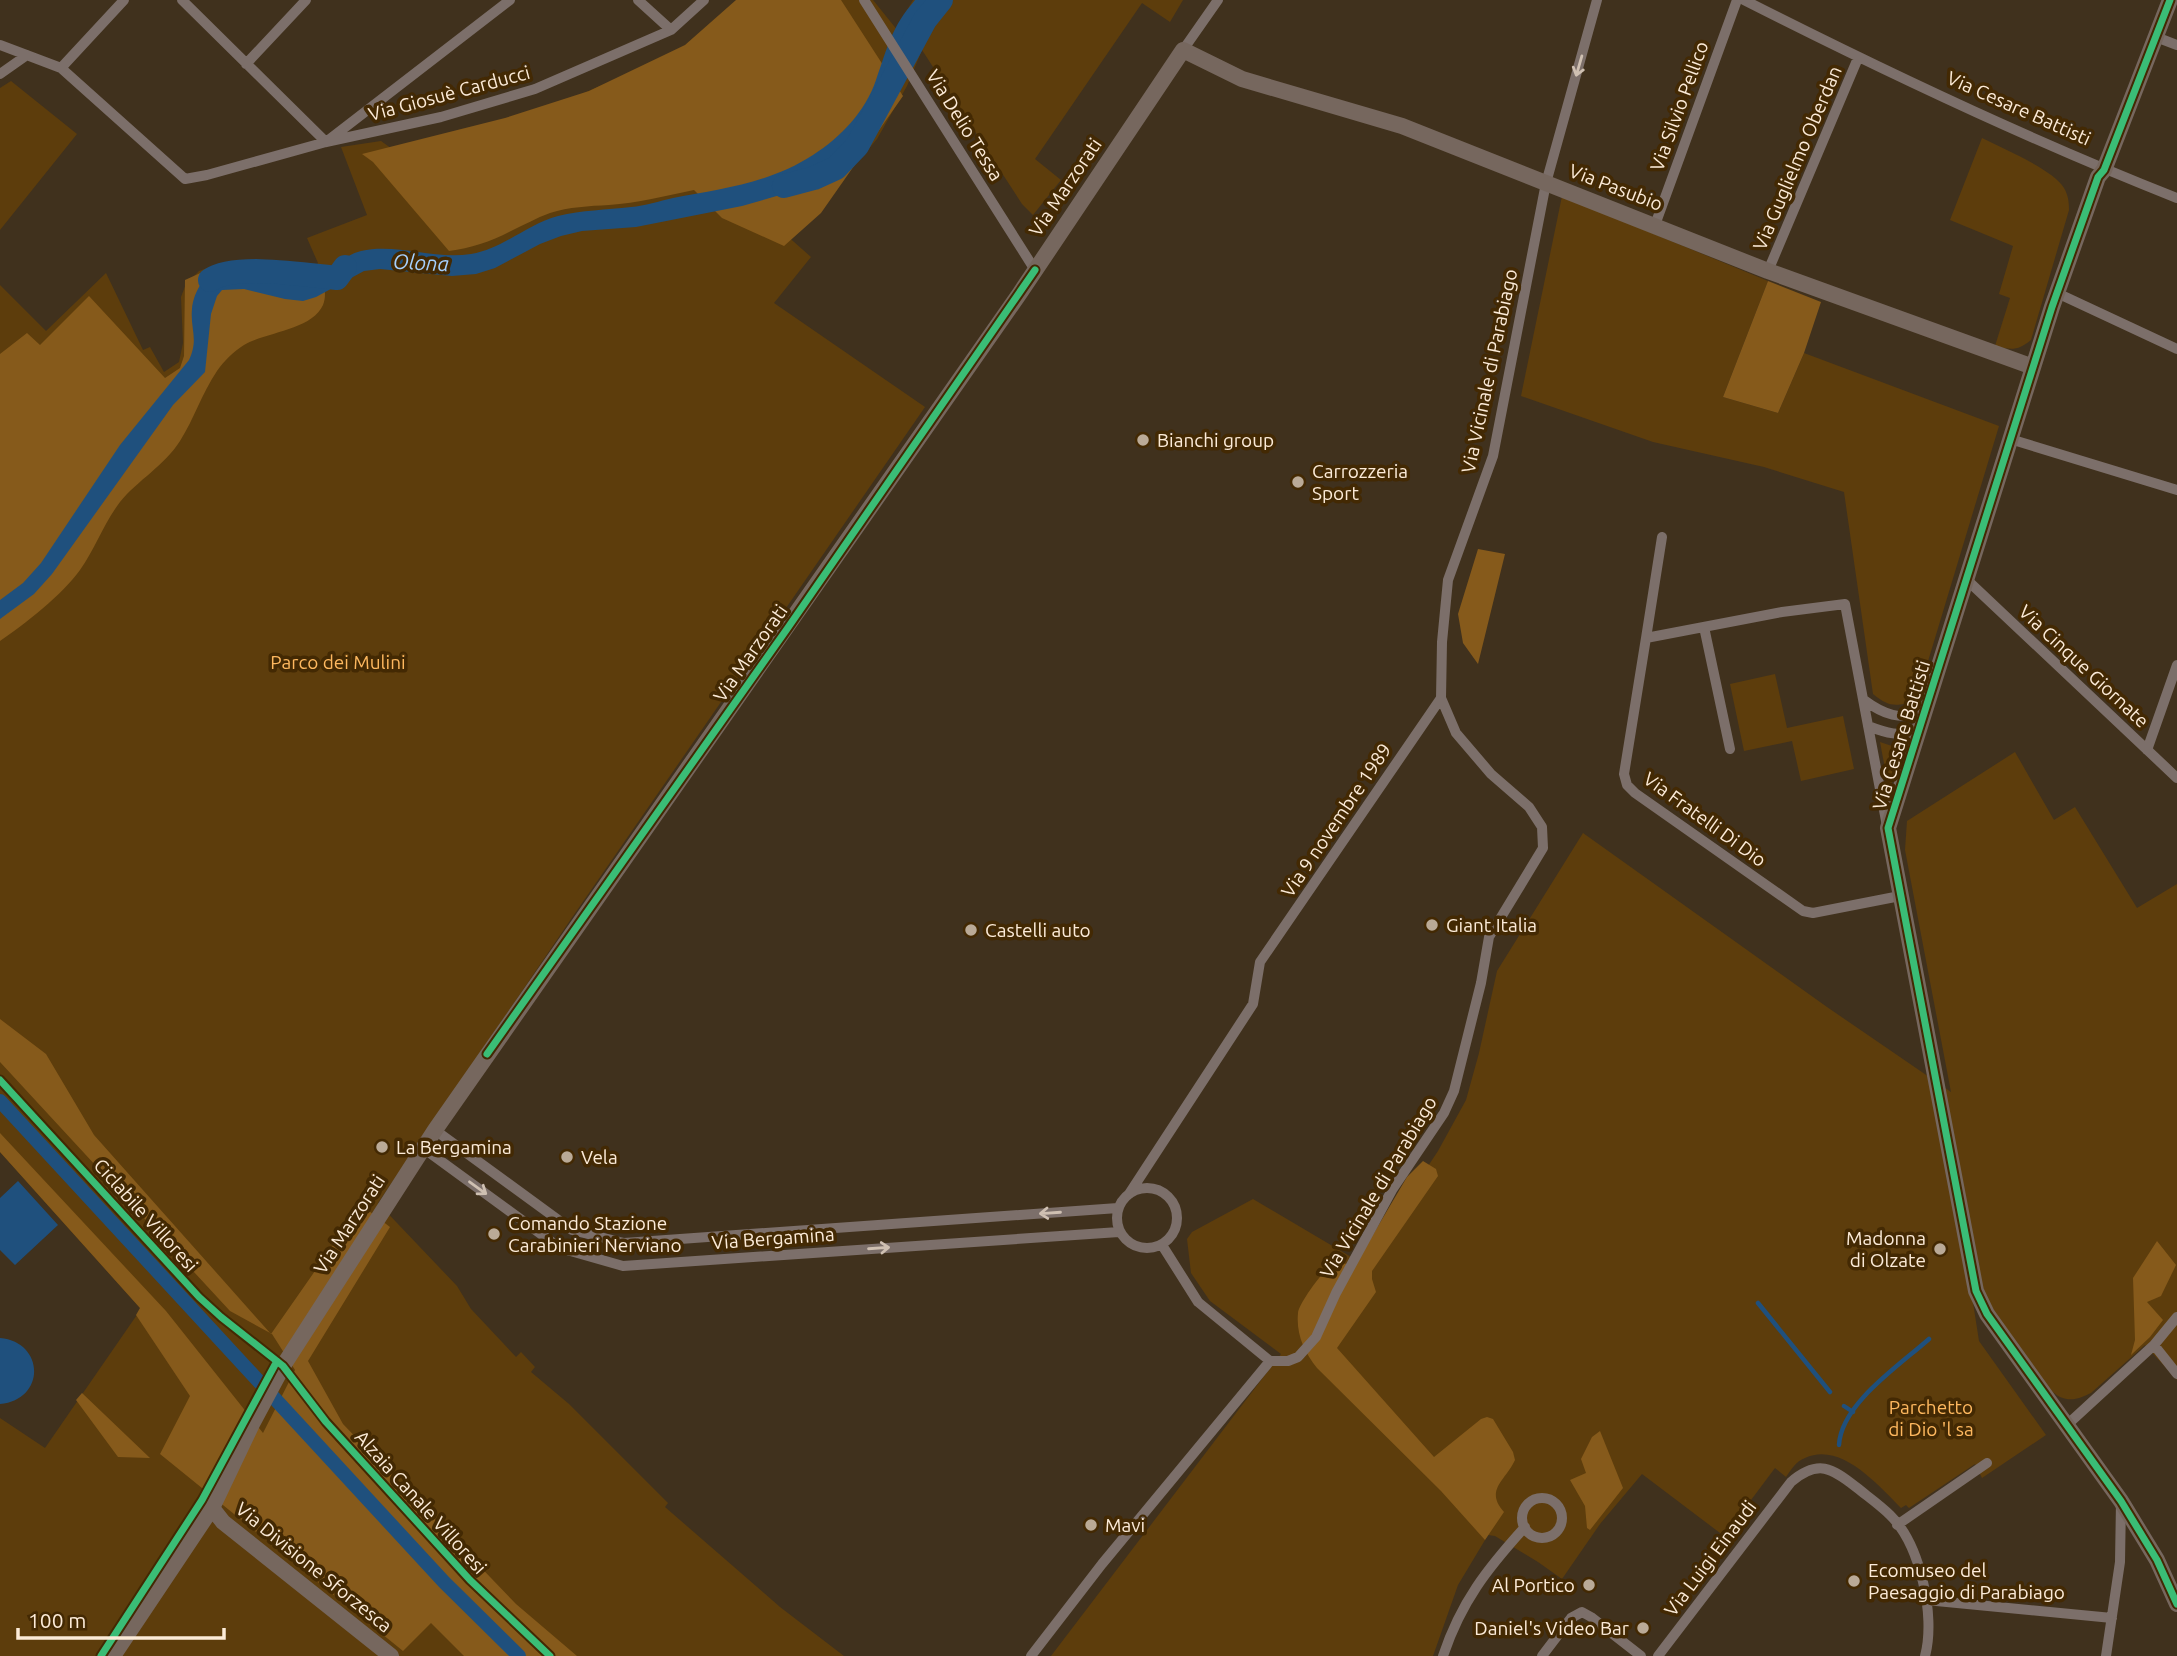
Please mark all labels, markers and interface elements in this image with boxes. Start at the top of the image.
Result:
street label: Via Silvio Pellico [1645,38,1713,174]
one-way arrow [1572,54,1585,76]
street label: Via Giosuè Carducci [366,61,532,125]
street label: Via Guglielmo Oberdan [1748,63,1846,253]
street label: Via Delio Tessa [922,65,1008,185]
street label: Via Cesare Battisti [1944,66,2094,150]
street label: Via Marzorati [1024,134,1106,240]
street label: Via Pasubio [1566,159,1666,215]
water label: Olona [392,249,450,275]
street label: Via Vicinale di Parabiago [1457,267,1521,475]
place label: Bianchi group [1157,429,1274,451]
marker: Bianchi group [1135,432,1151,448]
place label: Carrozzeria Sport [1312,460,1408,504]
marker: Carrozzeria Sport [1290,474,1306,490]
street label: Via Marzorati [708,600,792,706]
street label: Via Cinque Giornate [2015,600,2153,732]
park label: Parco dei Mulini [270,651,406,673]
street label: Via Cesare Battisti [1868,658,1934,812]
street label: Via 9 novembre 1989 [1276,739,1396,901]
street label: Via Fratelli Di Dio [1639,767,1771,871]
place label: Giant Italia [1446,914,1537,936]
marker: Giant Italia [1424,917,1440,933]
place label: Castelli auto [985,919,1091,941]
marker: Castelli auto [963,922,979,938]
street label: Via Vicinale di Parabiago [1315,1092,1441,1282]
place label: La Bergamina [396,1136,512,1158]
marker: La Bergamina [374,1139,390,1155]
place label: Vela [581,1146,618,1168]
marker: Vela [559,1149,575,1165]
street label: Ciclabile Villoresi [90,1154,202,1276]
street label: Via Marzorati [309,1170,389,1278]
one-way arrow [468,1181,487,1195]
one-way arrow [1039,1207,1062,1220]
place label: Comando Stazione Carabinieri Nerviano [508,1212,682,1256]
street label: Via Bergamina [711,1223,835,1253]
marker: Comando Stazione Carabinieri Nerviano [486,1226,502,1242]
place label: Madonna di Olzate [1846,1227,1926,1271]
marker: Madonna di Olzate [1932,1241,1948,1257]
one-way arrow [867,1242,890,1255]
park label: Parchetto di Dio 'l sa [1888,1396,1974,1440]
street label: Alzaia Canale Villoresi [351,1426,491,1578]
street label: Via Luigi Einaudi [1659,1496,1761,1620]
street label: Via Divisione Sforzesca [232,1497,396,1637]
place label: Mavi [1105,1514,1145,1536]
marker: Mavi [1083,1517,1099,1533]
place label: Ecomuseo del Paesaggio di Parabiago [1868,1559,2065,1603]
marker: Ecomuseo del Paesaggio di Parabiago [1846,1573,1862,1589]
place label: Al Portico [1492,1574,1575,1596]
marker: Al Portico [1581,1577,1597,1593]
scale bar [18,1596,224,1640]
text: 100 m [28,1608,86,1632]
place label: Daniel's Video Bar [1474,1617,1629,1639]
marker: Daniel's Video Bar [1635,1620,1651,1636]

